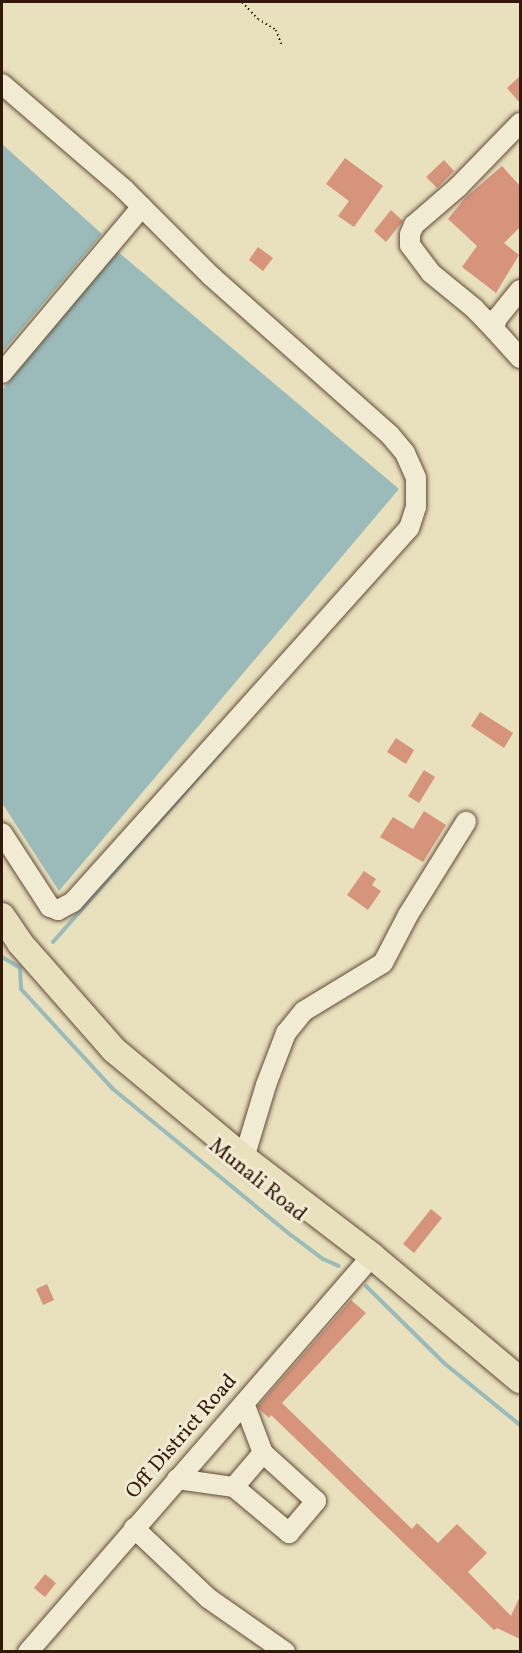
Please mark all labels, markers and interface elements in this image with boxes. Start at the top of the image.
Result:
street label: Munali Road [203,1134,311,1228]
street label: Off District Road [122,1370,242,1504]

